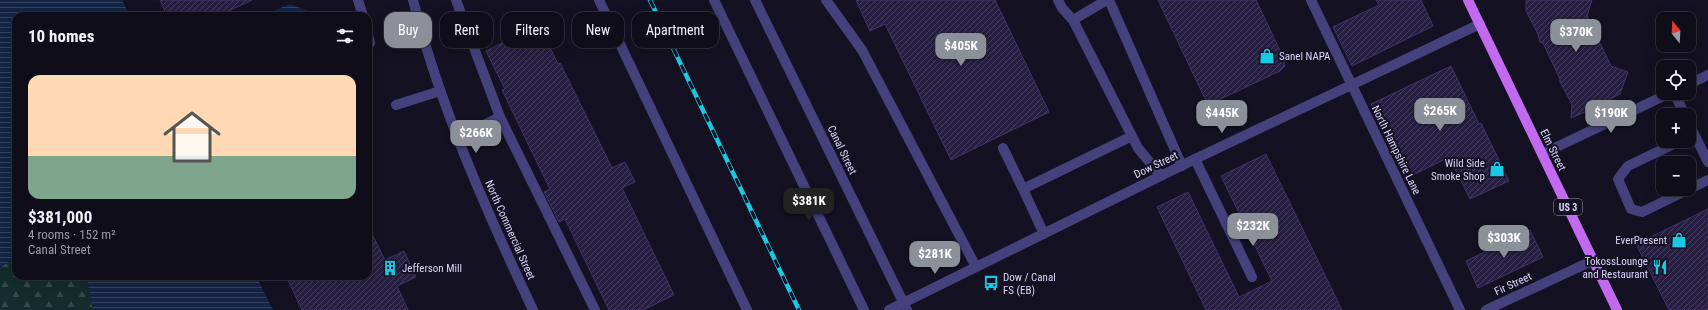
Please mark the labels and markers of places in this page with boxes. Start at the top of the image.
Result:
pin: $370K [1548,19,1604,53]
pin: $405K [933,33,989,67]
shop icon: Sanel NAPA [1258,47,1276,65]
place label: Sanel NAPA [1279,50,1331,63]
pin: $265K [1412,98,1468,132]
pin: $445K [1194,100,1250,134]
pin: $190K [1583,100,1639,134]
pin: $266K [448,120,504,154]
place label: Wild Side Smoke Shop [1431,157,1485,183]
shop icon: Wild Side Smoke Shop [1488,160,1506,178]
pin: $381K [781,188,837,222]
pin: $232K [1225,213,1281,247]
pin: $303K [1476,225,1532,259]
shop icon: EverPresent [1670,231,1688,249]
place label: EverPresent [1615,234,1667,247]
pin: $281K [907,241,963,275]
place label: TokossLounge and Restaurant [1583,255,1648,281]
restaurant icon: TokossLounge and Restaurant [1651,258,1669,276]
building icon: Jefferson Mill [381,259,399,277]
place label: Jefferson Mill [402,262,462,275]
place label: Dow / Canal FS (EB) [1003,271,1056,297]
bus stop icon: Dow / Canal FS (EB) [982,274,1000,292]

